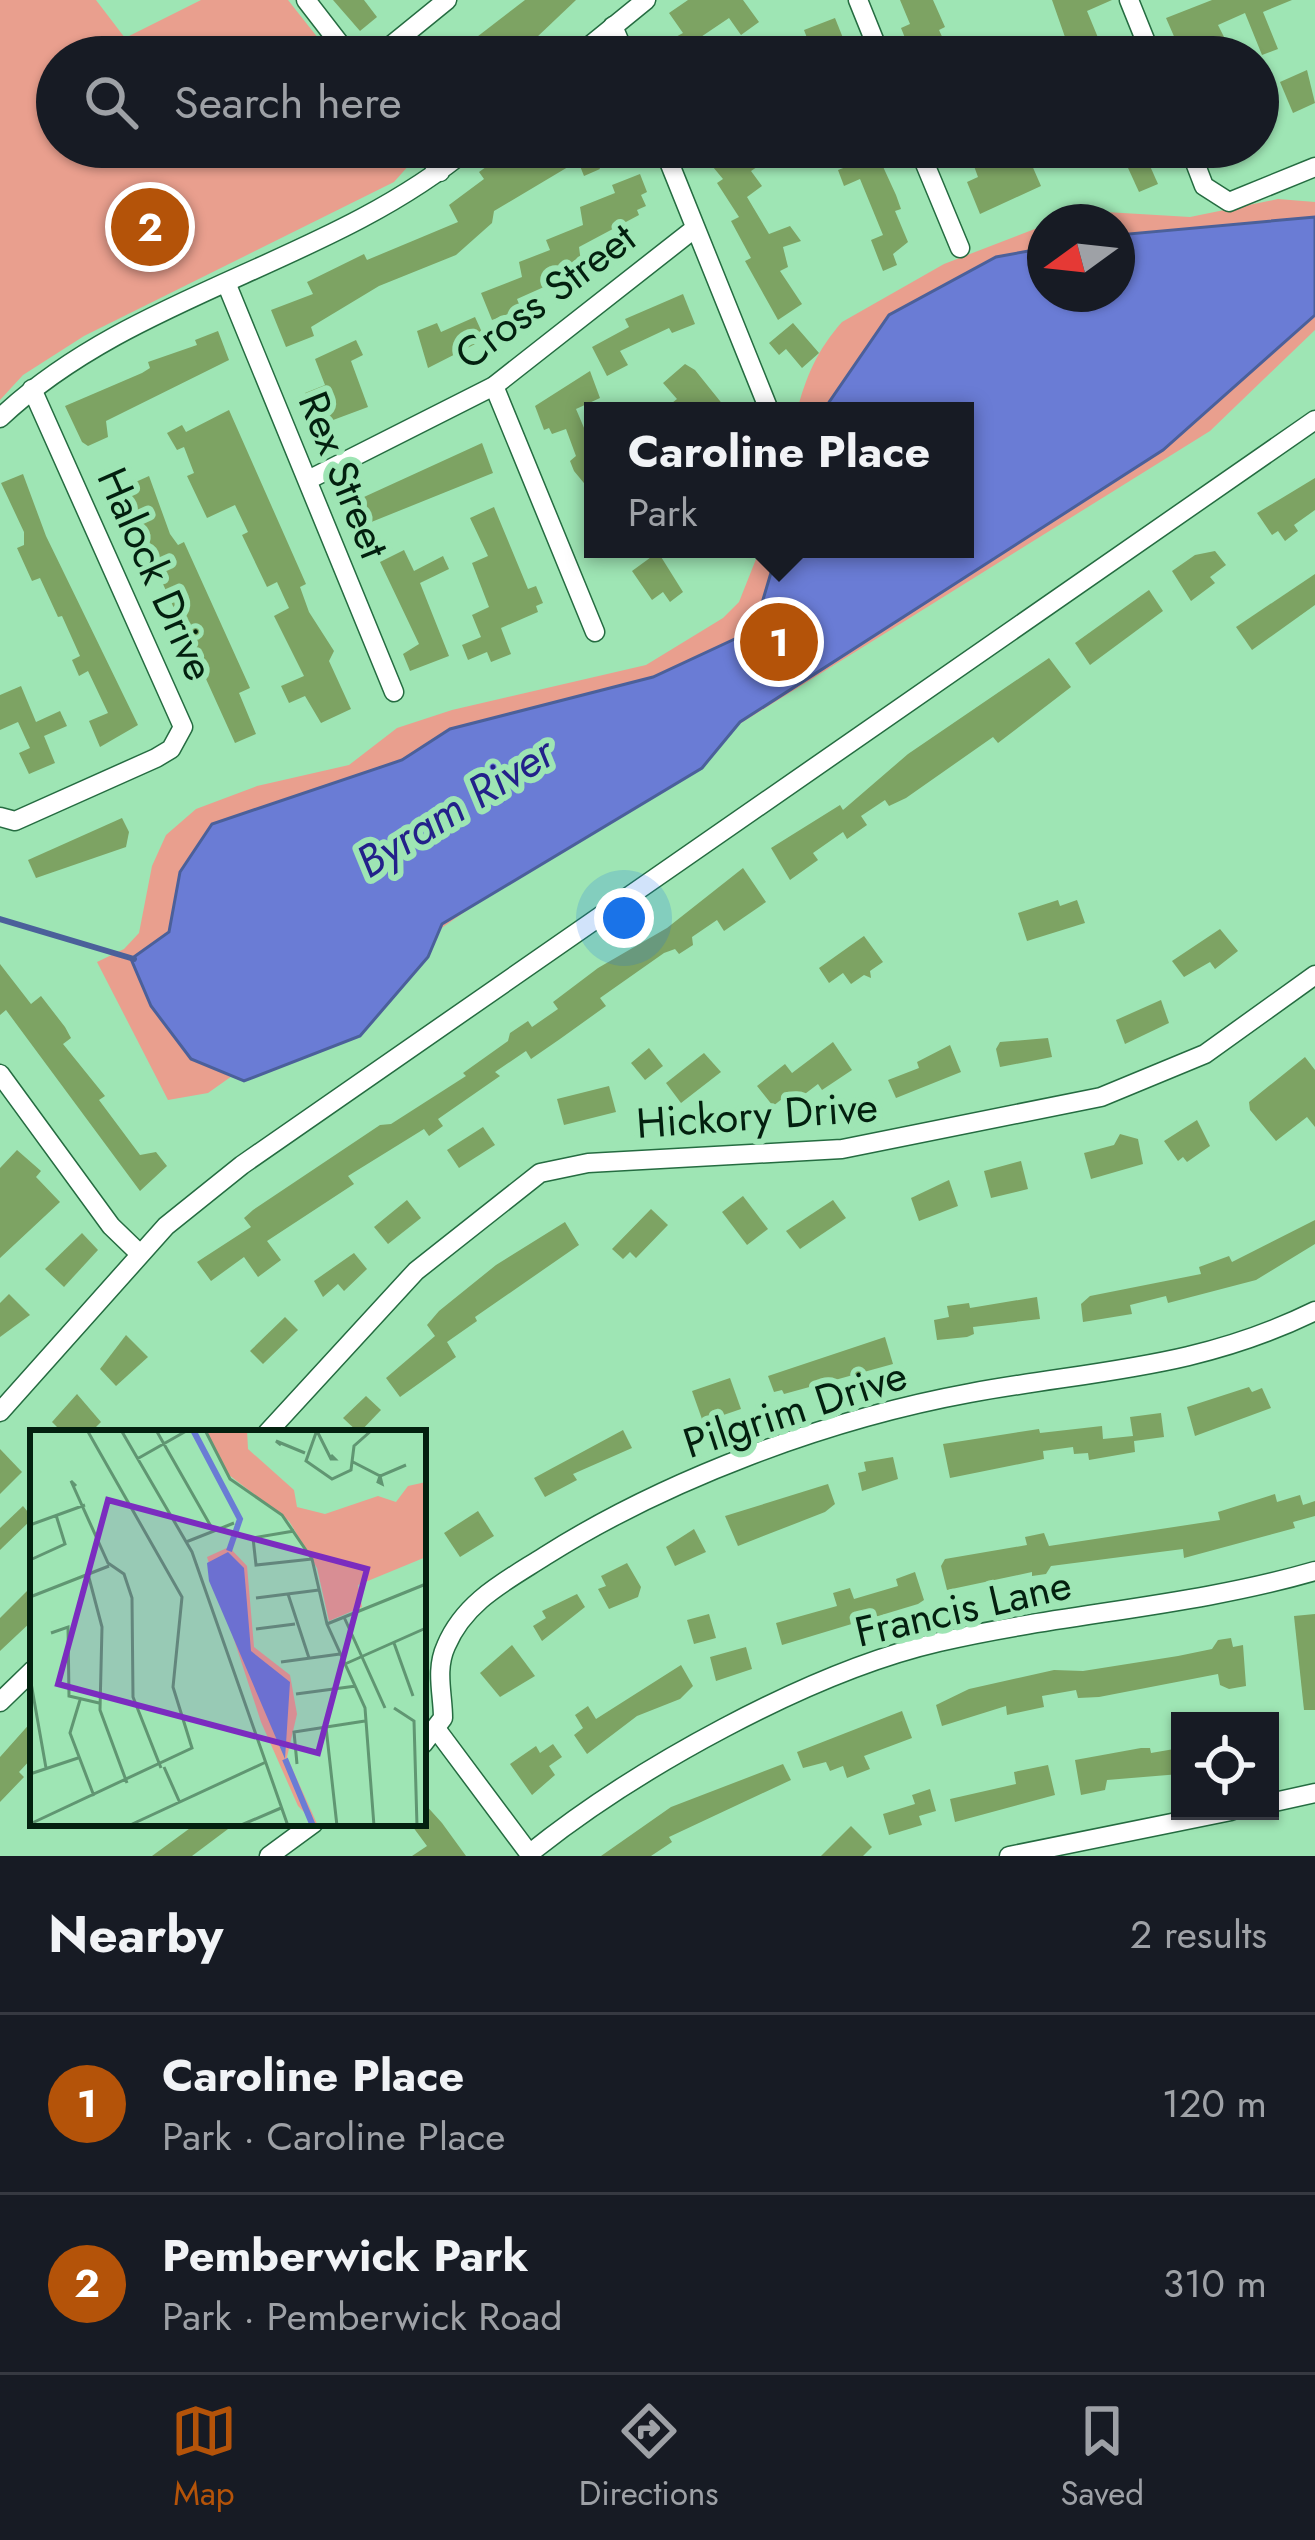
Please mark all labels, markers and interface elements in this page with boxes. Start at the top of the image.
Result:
search box [36,36,1279,168]
icon: search [78,69,144,135]
text: Search here [174,70,402,135]
pin: 2 [111,182,189,272]
north arrow [1027,204,1135,312]
street label: Cross Street [442,208,648,384]
street label: Rex Street [283,382,405,568]
popup [584,402,974,558]
text: Caroline Place [628,419,930,484]
street label: Halock Drive [82,458,230,690]
text: Park [628,484,697,541]
pin: 1 [740,597,818,687]
water label: Byram River [343,719,568,894]
your location [594,888,654,948]
street label: Hickory Drive [634,1076,880,1154]
street label: Pilgrim Drive [675,1344,915,1474]
inset map [30,1430,426,1826]
street label: Francis Lane [849,1554,1077,1662]
map controls [1171,1712,1279,1820]
button: locate [1171,1712,1279,1820]
text: Nearby [48,1897,223,1971]
text: 2 results [1130,1906,1267,1963]
text: Caroline Place [162,2043,464,2108]
text: 1 [77,2075,97,2132]
text: 120 m [1162,2075,1267,2132]
text: Park · Caroline Place [162,2108,505,2165]
text: Pemberwick Park [162,2223,529,2288]
text: 2 [74,2255,100,2312]
text: 310 m [1163,2255,1267,2312]
text: Park · Pemberwick Road [162,2288,562,2345]
tab: Map [171,2398,237,2517]
tab: Directions [579,2398,719,2517]
tab: Saved [1060,2398,1144,2517]

